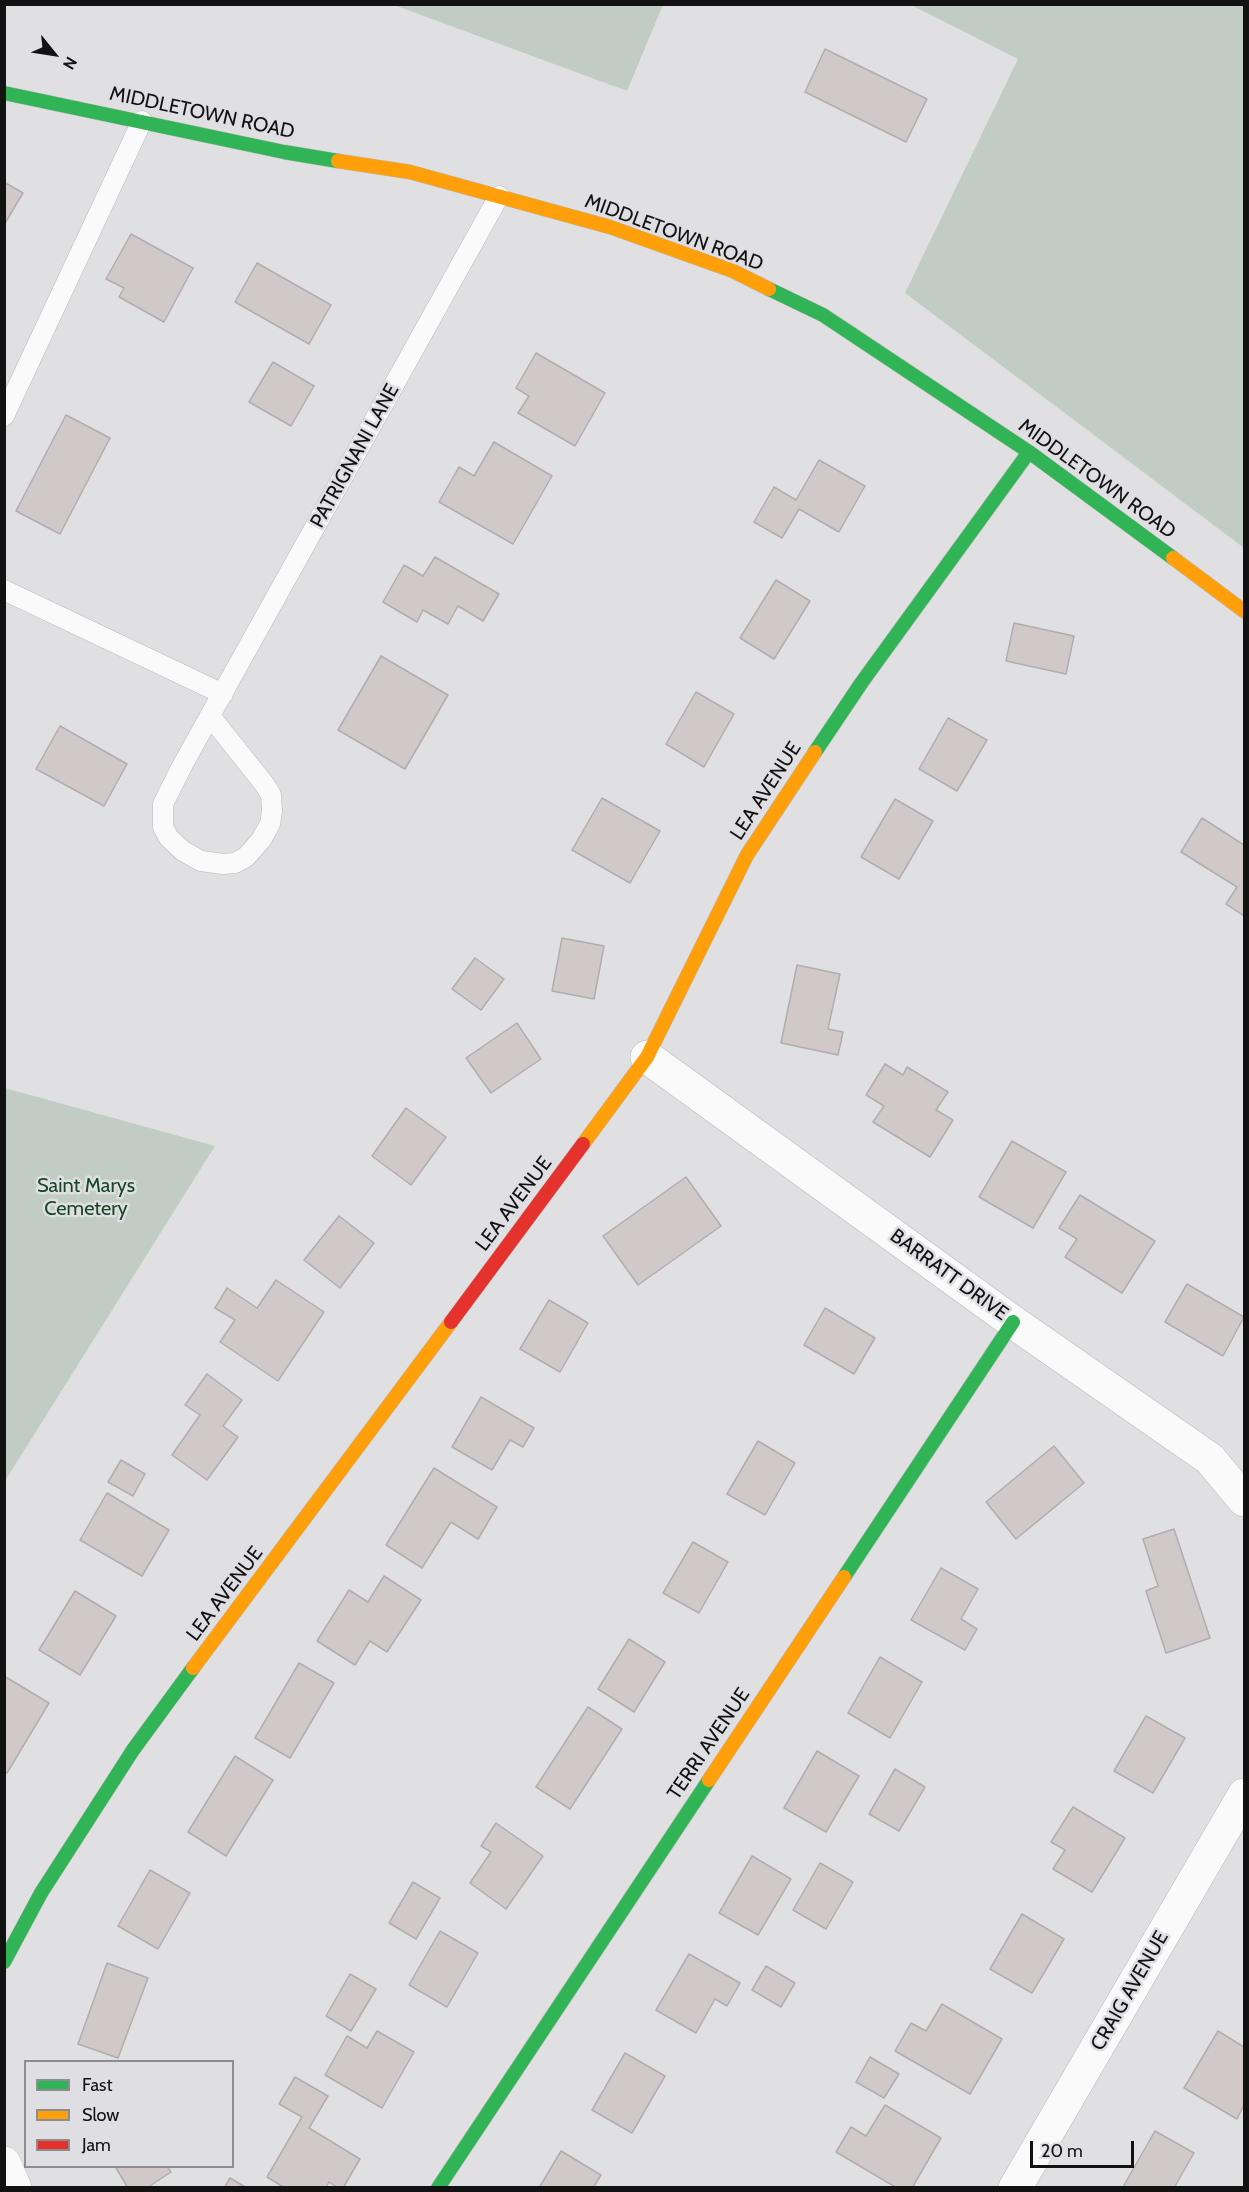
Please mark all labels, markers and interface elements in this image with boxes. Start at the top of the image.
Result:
north arrow [24,24,84,84]
text: N [59,54,81,73]
street label: MIDDLETOWN ROAD [107,82,297,144]
street label: MIDDLETOWN ROAD [581,189,767,277]
street label: PATRIGNANI LANE [306,380,404,532]
street label: MIDDLETOWN ROAD [1014,414,1180,544]
street label: LEA AVENUE [725,737,807,845]
street label: LEA AVENUE [471,1152,557,1256]
park label: Saint Marys Cemetery [37,1174,135,1221]
street label: BARRATT DRIVE [885,1224,1013,1326]
street label: LEA AVENUE [182,1542,268,1646]
street label: TERRI AVENUE [663,1684,755,1804]
street label: CRAIG AVENUE [1086,1927,1174,2055]
legend [24,2060,234,2168]
text: Fast [82,2074,113,2096]
text: Slow [82,2104,119,2126]
scale bar [1033,2129,1136,2167]
text: Jam [82,2134,111,2156]
text: 20 m [1041,2140,1083,2162]

